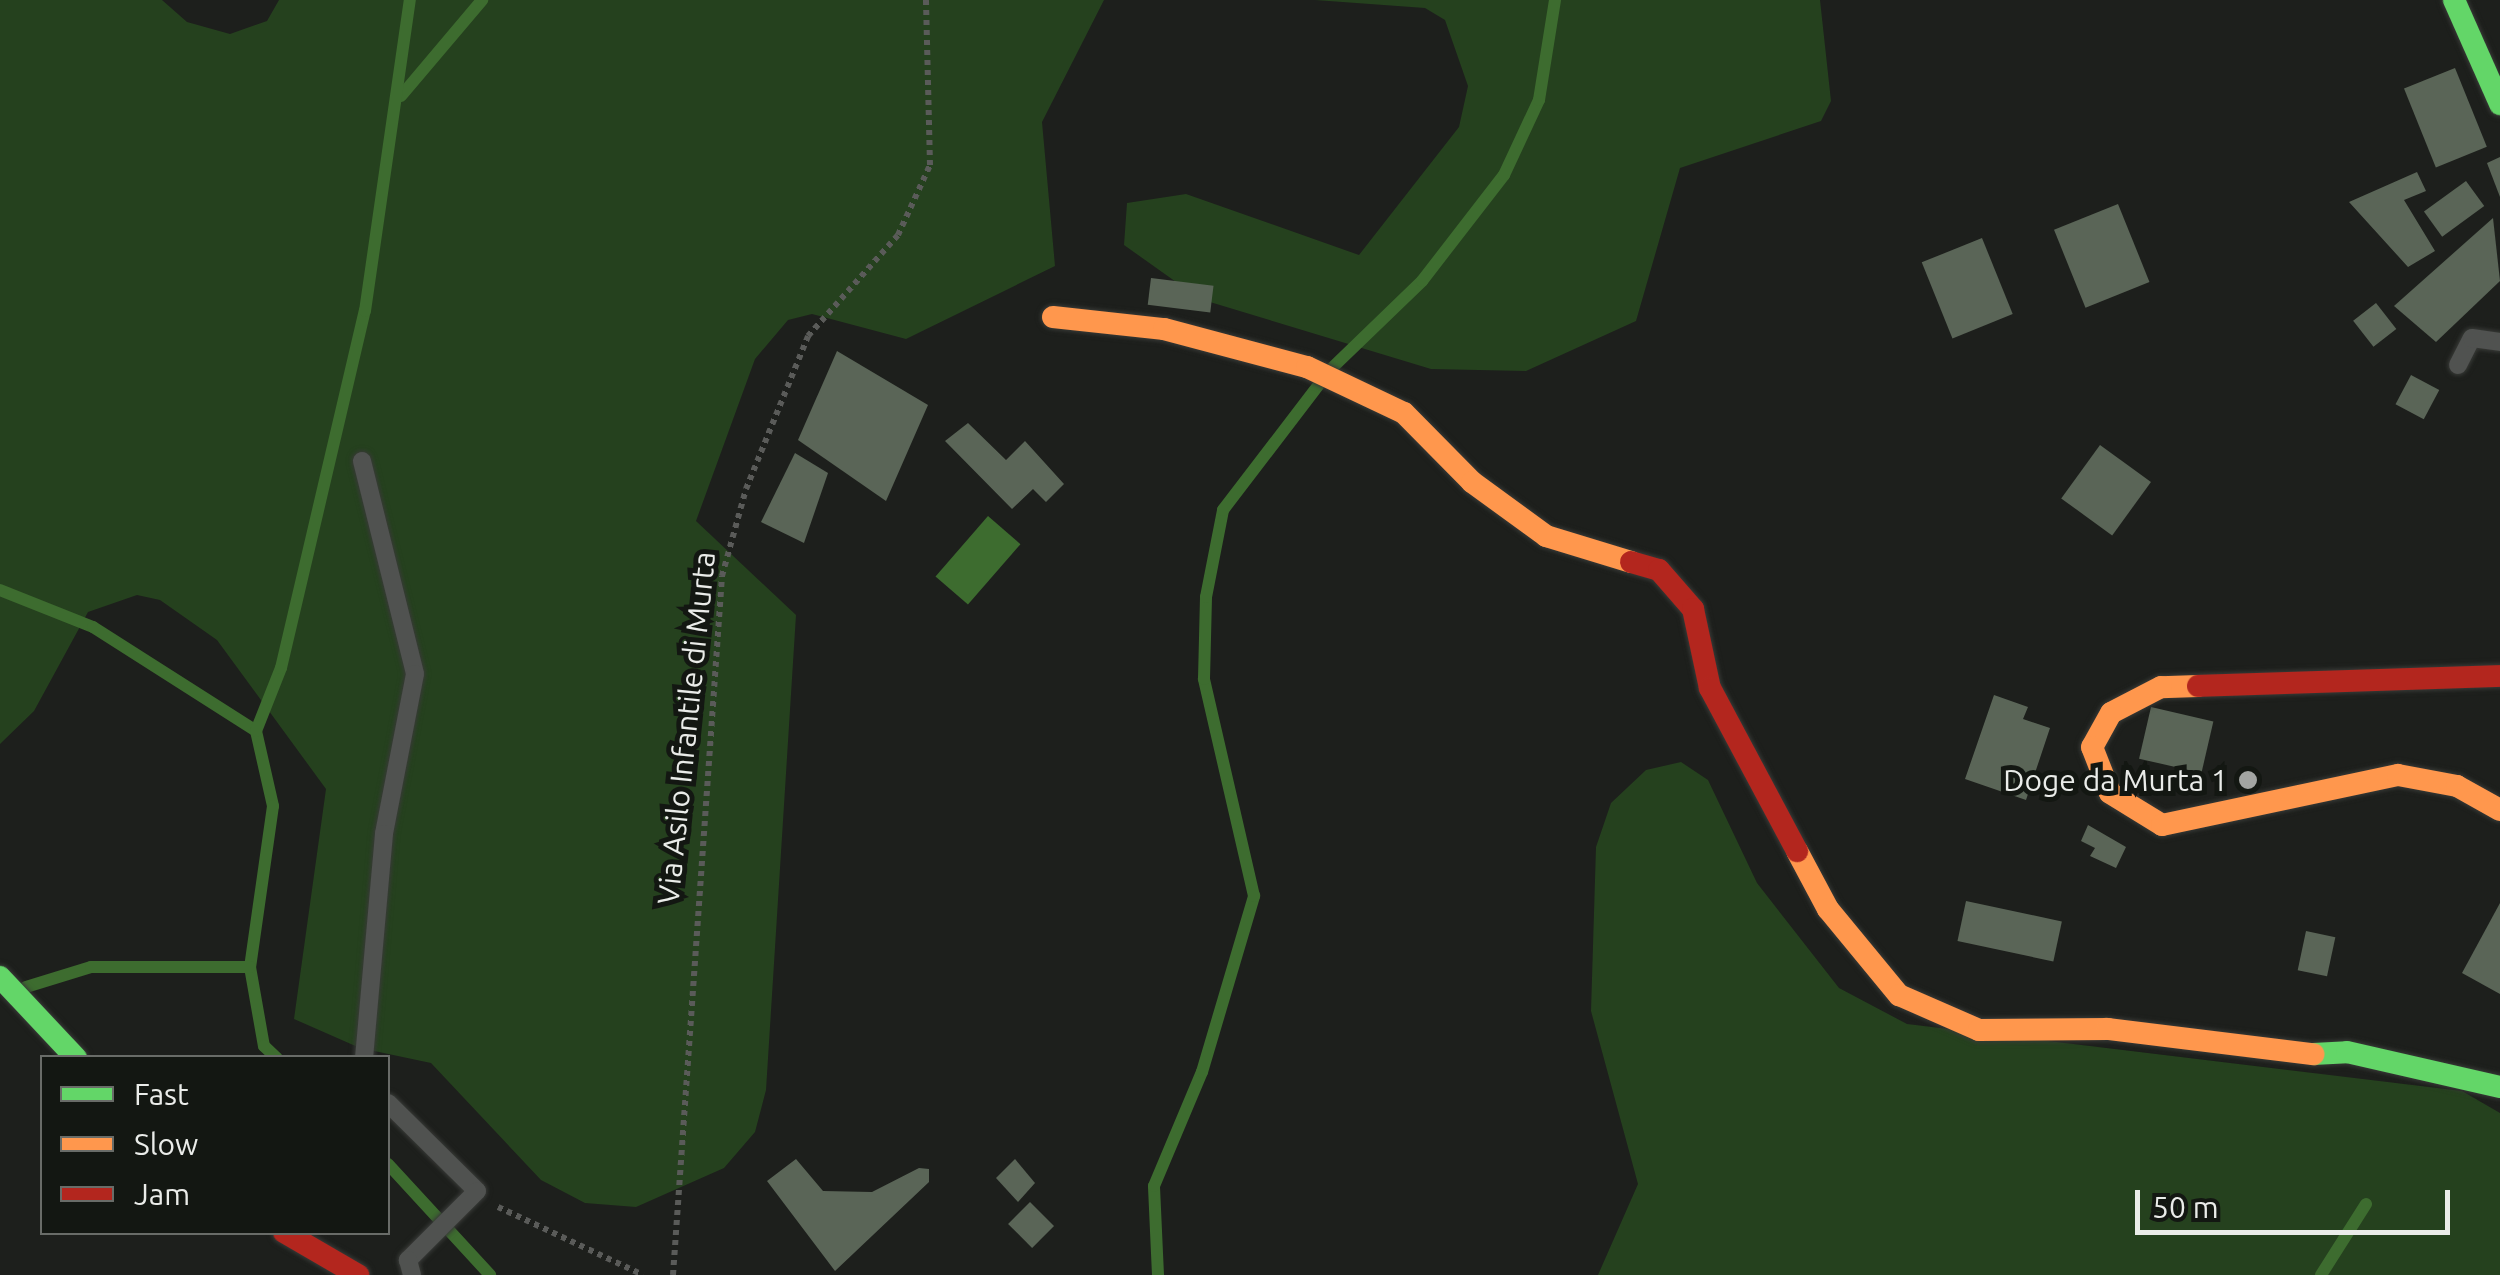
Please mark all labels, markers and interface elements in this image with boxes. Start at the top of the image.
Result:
street label: Via Asilo Infantile di Murta [650,550,722,906]
place label: Doge da Murta 1 [2003,762,2228,798]
marker: Doge da Murta 1 [2237,769,2259,791]
legend [40,1055,390,1235]
text: Fast [134,1077,189,1111]
text: Slow [134,1127,198,1161]
scale bar [2140,1170,2455,1232]
text: Jam [134,1177,190,1211]
text: 50 m [2152,1190,2219,1224]

